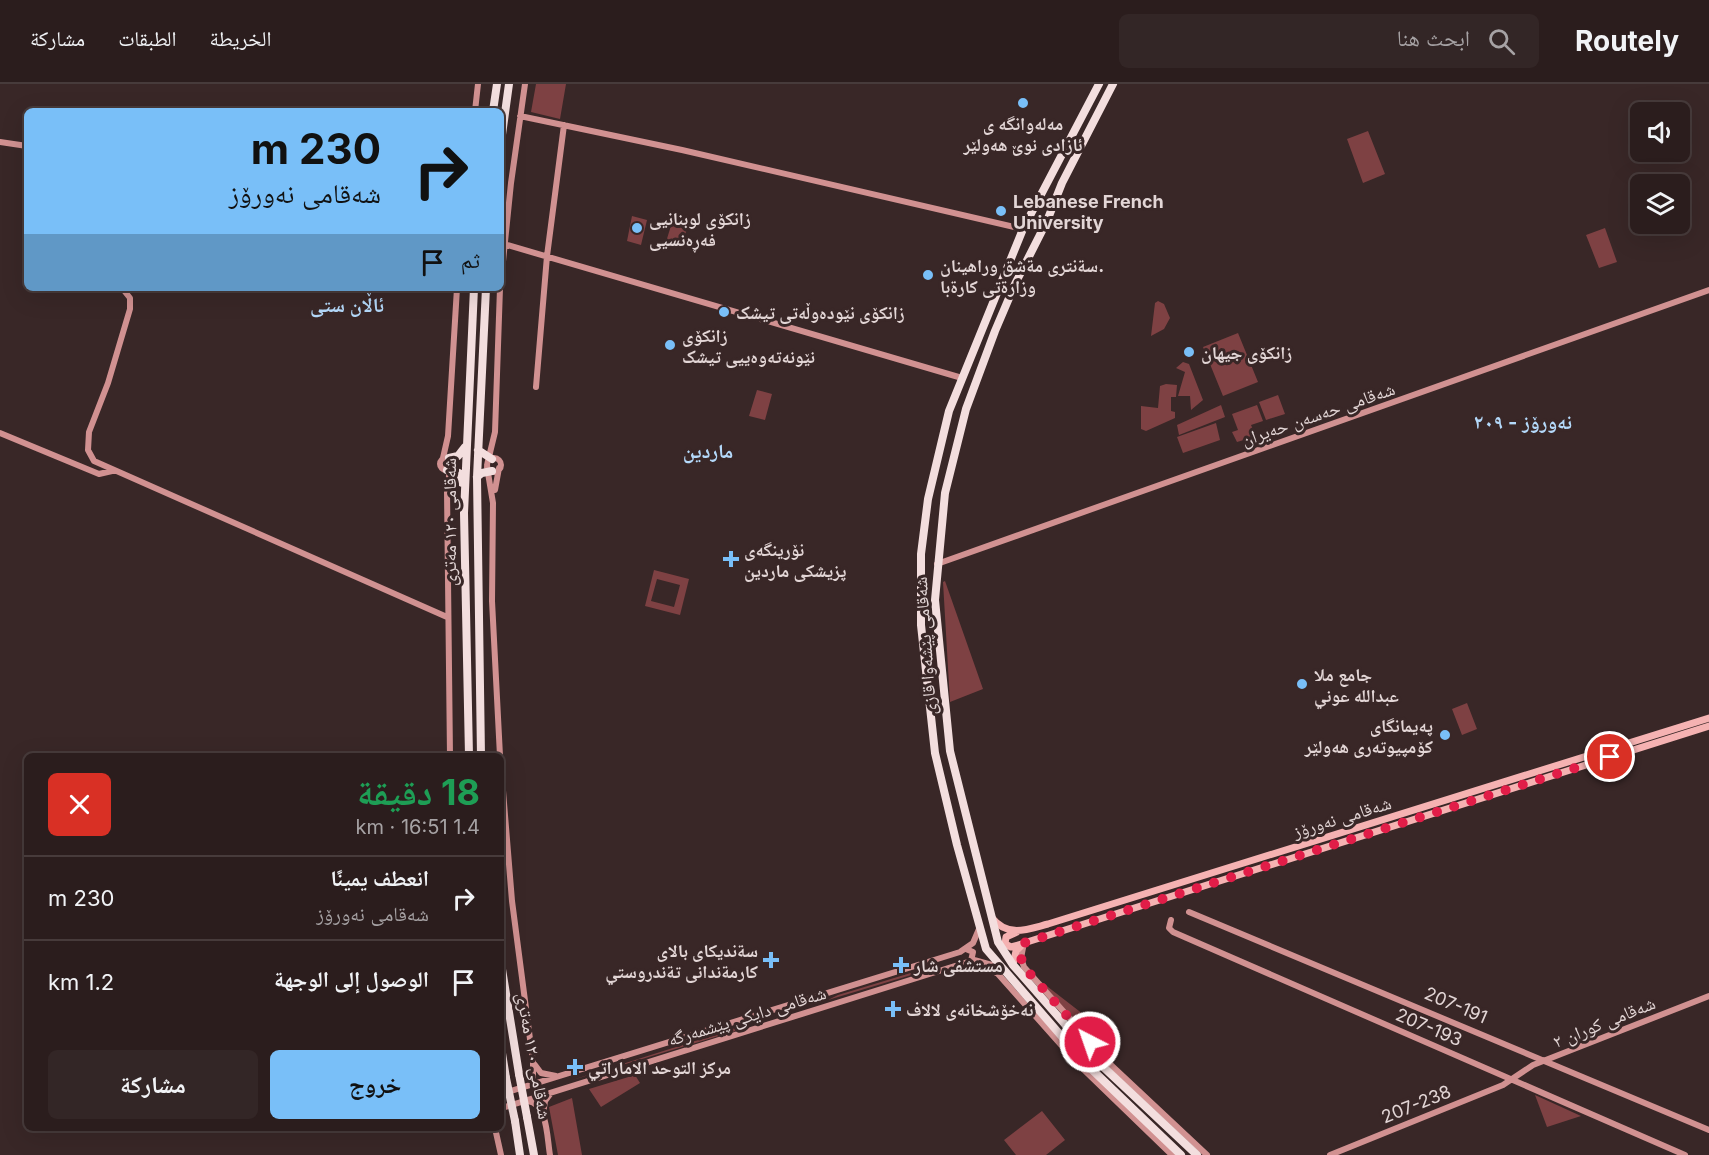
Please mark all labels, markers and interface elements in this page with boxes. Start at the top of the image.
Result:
search box [1119,14,1539,68]
text: Routely [1575,24,1679,58]
text: ابحث هنا [1397,25,1470,51]
icon: search [1485,25,1518,58]
text: مشاركة [30,26,85,51]
text: الطبقات [118,26,177,51]
text: الخريطة [210,26,271,51]
marker: مەلەوانگە ی ئازادی نوێ هەولێر [1016,96,1030,110]
map controls [1630,102,1690,234]
button: sound [1630,102,1690,162]
place label: مەلەوانگە ی ئازادی نوێ هەولێر [962,113,1083,156]
text: 230 m [251,123,381,174]
icon: right [402,132,480,210]
button: layers [1630,174,1690,234]
text: شەقامی نەورۆز [229,177,381,210]
place label: Lebanese French University [1013,191,1164,233]
marker: Lebanese French University [994,204,1008,218]
place label: زانکۆی لوبنانیی فەڕەنسیی [649,208,751,253]
marker: زانکۆی لوبنانیی فەڕەنسیی [630,221,644,235]
icon: arrive [416,246,449,279]
text: ثم [461,247,480,273]
place label: سةنترى مةشق وراهينان. وزارةتى كارةبا [940,255,1104,298]
marker: سةنترى مةشق وراهينان. وزارةتى كارةبا [921,268,935,282]
district label: ئاڵان ستی [310,292,384,318]
place label: زانکۆی نێودەوڵەتی تیشک [736,302,905,324]
marker: زانکۆی نێودەوڵەتی تیشک [717,305,731,319]
place label: زانکۆی نێونەتەوەییی تیشک [682,325,815,368]
marker: زانکۆی نێونەتەوەییی تیشک [663,338,677,352]
place label: زانکۆی جیھان [1201,342,1292,364]
marker: زانکۆی جیھان [1182,345,1196,359]
street label: شەقامی حەسەن حەیران [1239,378,1398,451]
district label: نەورۆز - ٢٠٩ [1474,410,1572,434]
district label: ماردین [683,439,733,464]
street label: شەقامی ١٢٠ مەتری [439,458,461,586]
place label: نۆرینگەی پزیشکی ماردین [744,539,846,582]
marker: نۆرینگەی پزیشکی ماردین [722,550,740,568]
street label: شەقامی پێشەوا قازی [910,576,941,716]
place label: جامع ملا عبدالله عوني [1314,664,1399,710]
marker: جامع ملا عبدالله عوني [1295,677,1309,691]
place label: پەیمانگای کۆمپیوتەری هەولێر [1304,715,1433,758]
marker: پەیمانگای کۆمپیوتەری هەولێر [1438,728,1452,742]
pin [1584,731,1635,782]
icon: arrive [1593,740,1626,773]
text: 18 دقيقة [357,770,480,814]
button: close [48,773,111,836]
street label: شەقامی نەورۆز [1289,792,1394,843]
text: 1.4 km · 16:51 [355,815,480,839]
text: انعطف يمينًا [330,865,429,891]
icon: right [447,882,480,915]
text: 230 m [48,885,114,911]
text: شەقامی نەورۆز [316,902,429,926]
place label: سةنديكاى بالاى كارمةندانى تةندروستي [605,940,758,986]
marker: سةنديكاى بالاى كارمةندانى تةندروستي [762,951,780,969]
place label: مستشفى شار [913,955,1003,977]
marker: مستشفى شار [892,956,910,974]
text: الوصول إلى الوجهة [274,966,429,992]
icon: arrive [447,966,480,999]
text: 1.2 km [48,969,114,995]
street label: شەقامی دایکی پێشمەرگە [665,982,829,1051]
street label: 207-191 [1421,982,1491,1028]
street label: شەقامی ١٢٠ مەتری [512,991,555,1121]
street label: شەقامی کوران ٢ [1550,992,1659,1053]
place label: نەخۆشخانەی لالاف [906,999,1033,1021]
marker: نەخۆشخانەی لالاف [884,1000,902,1018]
street label: 207-193 [1393,1004,1465,1050]
position arrow [1058,1010,1122,1074]
button: مشاركة [48,1050,258,1119]
button: خروج [270,1050,480,1119]
place label: مركز التوحد الاماراتي [588,1057,731,1082]
marker: مركز التوحد الاماراتي [566,1058,584,1076]
street label: 207-238 [1378,1081,1454,1127]

